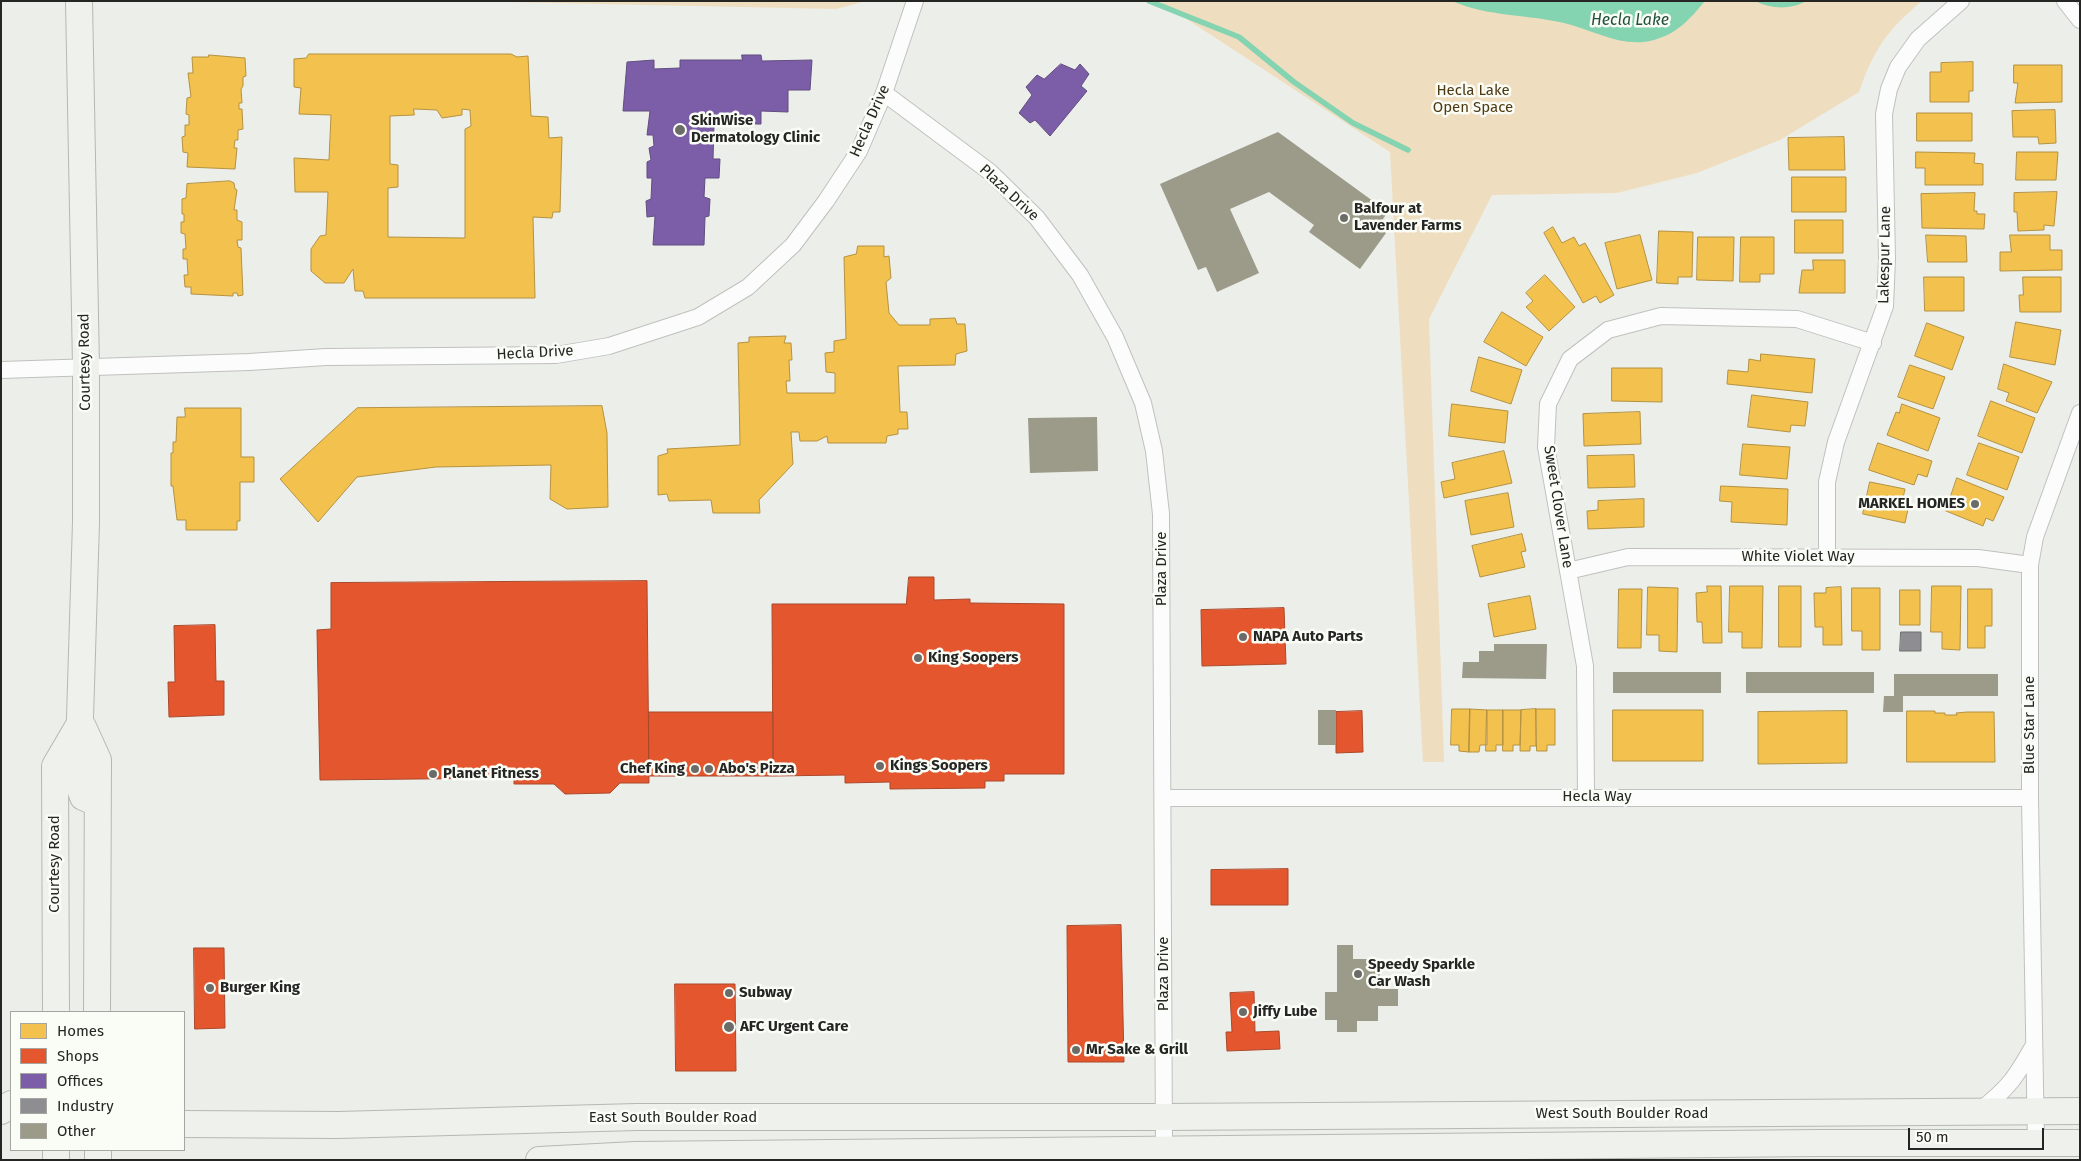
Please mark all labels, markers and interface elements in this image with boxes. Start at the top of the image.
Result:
water label: Hecla Lake [1591,11,1669,31]
street label: Hecla Drive [846,82,894,160]
park label: Hecla Lake Open Space [1433,82,1513,117]
place label: SkinWise Dermatology Clinic [691,112,820,147]
marker: SkinWise Dermatology Clinic [673,123,687,137]
street label: Plaza Drive [976,161,1042,225]
place label: Balfour at Lavender Farms [1354,200,1461,235]
street label: Lakespur Lane [1875,206,1895,304]
marker: Balfour at Lavender Farms [1338,212,1350,224]
street label: Courtesy Road [75,313,95,411]
street label: Hecla Drive [496,342,574,364]
street label: Sweet Clover Lane [1539,445,1577,569]
place label: MARKEL HOMES [1858,495,1965,513]
marker: MARKEL HOMES [1969,498,1981,510]
street label: Plaza Drive [1153,532,1171,606]
street label: White Violet Way [1741,548,1855,566]
place label: NAPA Auto Parts [1253,628,1363,646]
marker: NAPA Auto Parts [1237,631,1249,643]
place label: King Soopers [928,649,1019,667]
marker: King Soopers [912,652,924,664]
street label: Blue Star Lane [2021,676,2039,774]
place label: Kings Soopers [890,757,988,775]
place label: Chef King [620,760,685,778]
place label: Abo's Pizza [719,760,795,778]
marker: Kings Soopers [874,760,886,772]
marker: Chef King [689,763,701,775]
marker: Abo's Pizza [703,763,715,775]
place label: Planet Fitness [443,765,539,783]
marker: Planet Fitness [427,768,439,780]
street label: Hecla Way [1562,788,1632,806]
street label: Courtesy Road [46,815,64,913]
street label: Plaza Drive [1155,937,1173,1011]
place label: Speedy Sparkle Car Wash [1368,956,1475,991]
marker: Speedy Sparkle Car Wash [1352,968,1364,980]
place label: Burger King [220,979,300,997]
marker: Burger King [204,982,216,994]
place label: Subway [739,984,792,1002]
marker: Subway [723,987,735,999]
place label: Jiffy Lube [1253,1003,1317,1021]
marker: Jiffy Lube [1237,1006,1249,1018]
legend [10,1011,185,1151]
place label: AFC Urgent Care [740,1018,848,1036]
marker: AFC Urgent Care [722,1020,736,1034]
text: Homes [57,1022,104,1040]
place label: Mr Sake & Grill [1086,1041,1188,1059]
marker: Mr Sake & Grill [1070,1044,1082,1056]
text: Shops [57,1047,99,1065]
text: Offices [57,1072,103,1090]
text: Industry [57,1097,114,1115]
street label: West South Boulder Road [1535,1105,1709,1123]
street label: East South Boulder Road [589,1109,757,1127]
scale bar [1911,1118,2047,1150]
text: Other [57,1122,96,1140]
text: 50 m [1916,1128,1949,1146]

